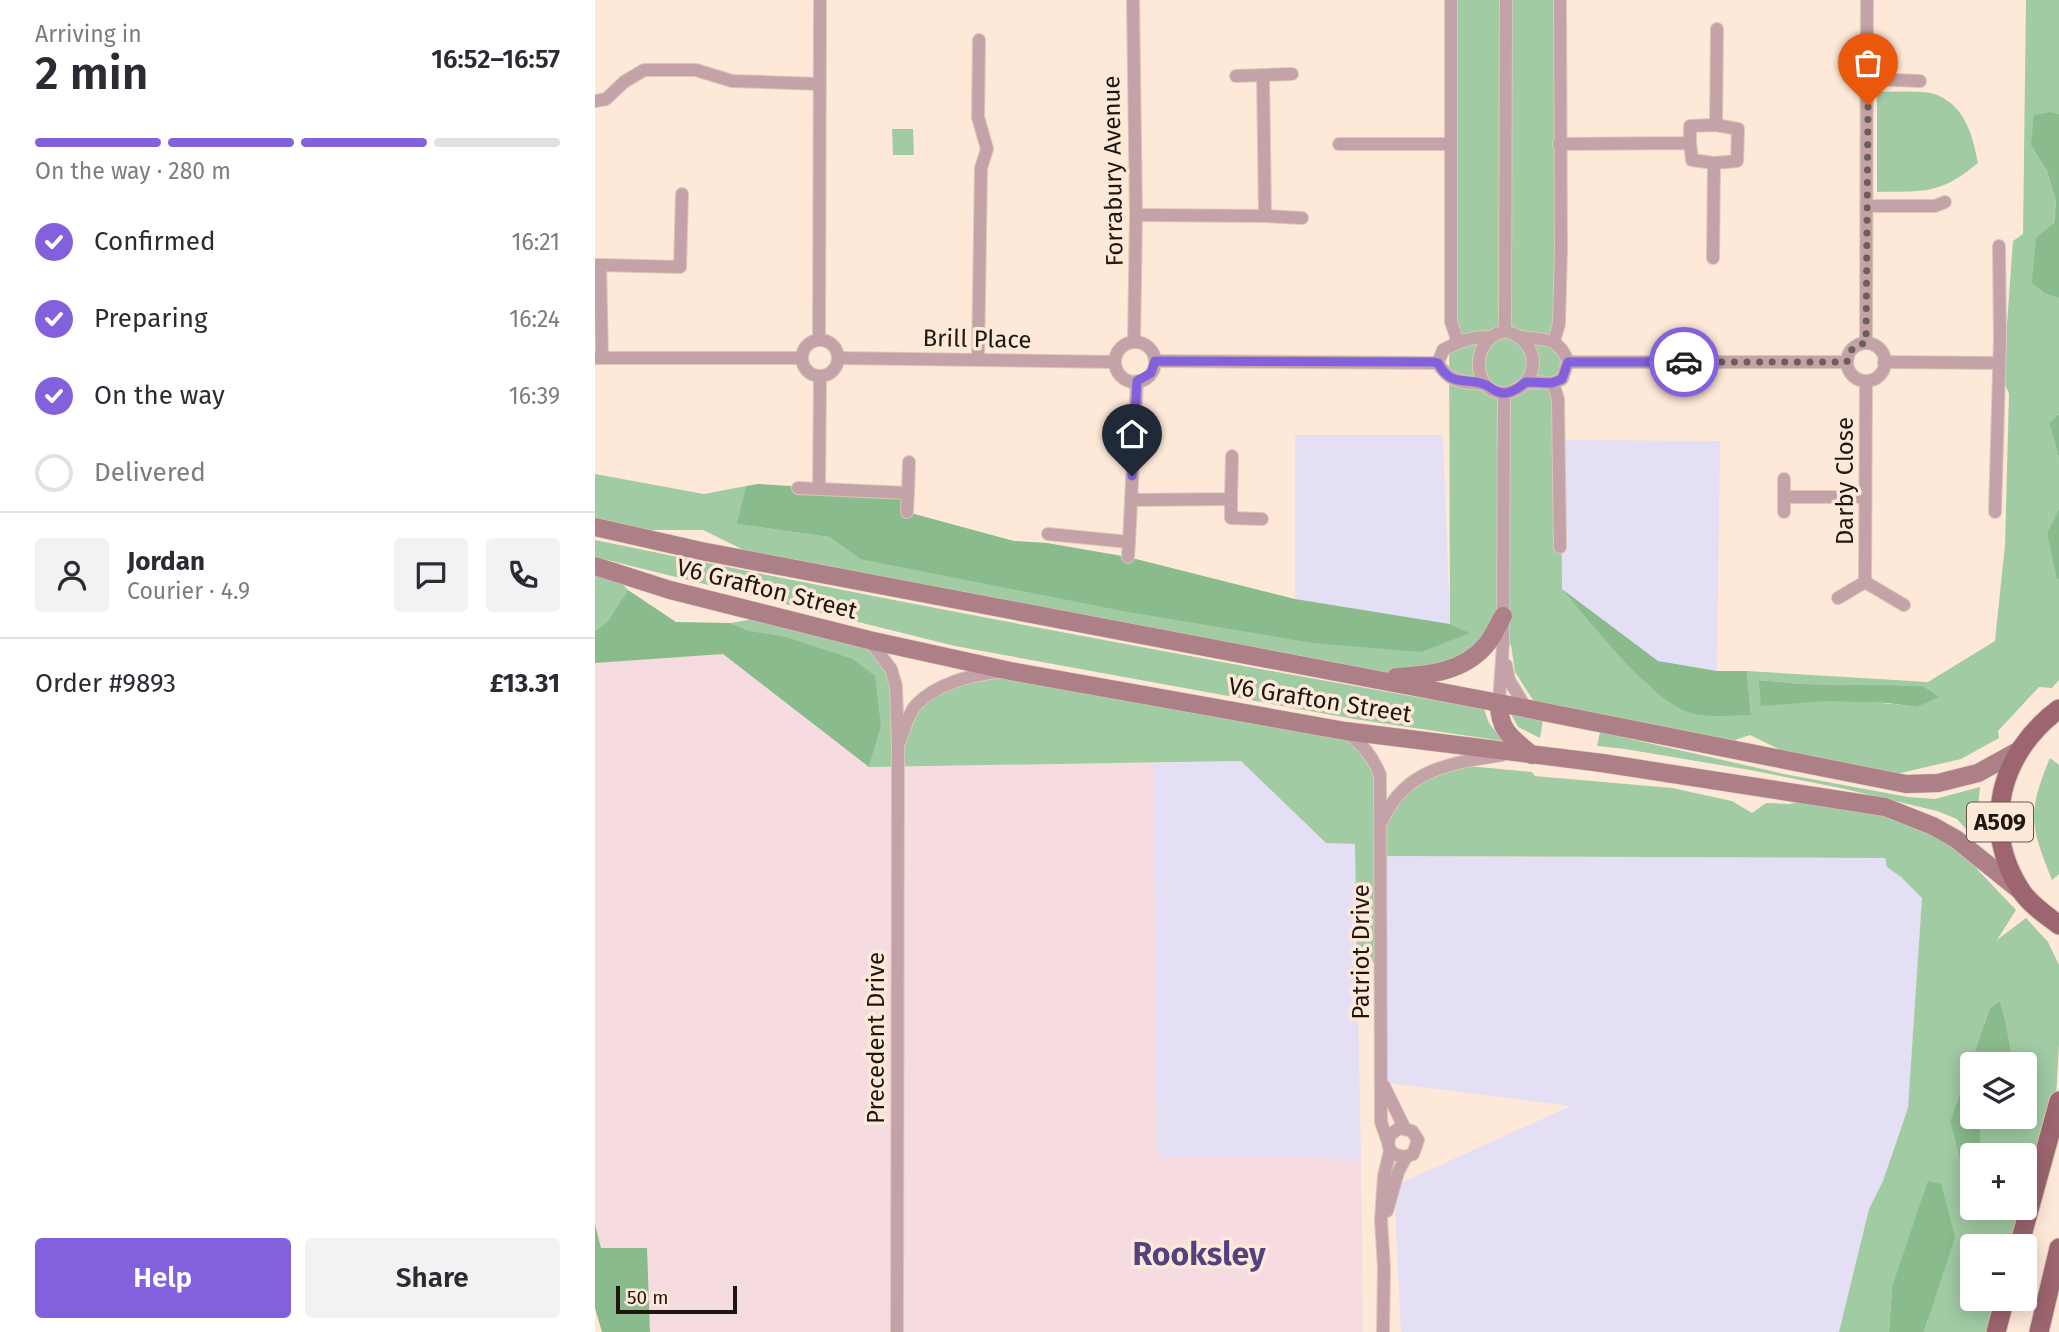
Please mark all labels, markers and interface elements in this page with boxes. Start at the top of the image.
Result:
text: Arriving in [35,20,142,48]
pin [1838,33,1898,105]
text: 16:52–16:57 [431,44,560,75]
icon: bag [1849,44,1887,82]
text: 2 min [35,46,148,101]
street label: Forrabury Avenue [1097,75,1129,267]
text: On the way · 280 m [35,157,231,185]
icon: check [35,223,73,261]
text: Confirmed [94,226,215,257]
text: 16:21 [511,228,560,256]
icon: check [35,300,73,338]
text: Preparing [94,303,207,334]
text: 16:24 [509,305,560,333]
street label: Brill Place [922,324,1032,354]
courier [1649,327,1719,397]
icon: car [1665,343,1703,381]
icon: check [35,377,73,415]
text: On the way [94,380,225,411]
text: 16:39 [509,382,560,410]
pin [1102,404,1162,476]
icon: home [1113,415,1151,453]
street label: Darby Close [1831,417,1859,545]
text: Delivered [94,457,206,488]
button: person [35,538,109,612]
button: chat [394,538,468,612]
button: phone [486,538,560,612]
text: Jordan [127,546,205,577]
street label: V6 Grafton Street [674,553,860,625]
text: Courier · 4.9 [127,577,250,605]
text: Order #9893 [35,668,176,699]
text: £13.31 [490,668,560,699]
street label: V6 Grafton Street [1226,672,1414,728]
road number: A509 [1967,802,2033,842]
street label: Patriot Drive [1347,884,1375,1020]
street label: Precedent Drive [862,952,890,1124]
map controls [1960,1052,2037,1311]
button: layers [1960,1052,2037,1129]
button: + [1960,1143,2037,1220]
button: − [1960,1234,2037,1311]
district label: Rooksley [1133,1235,1266,1273]
button: Help [35,1238,291,1318]
button: Share [305,1238,560,1318]
scale bar [616,1283,737,1315]
text: 50 m [627,1286,668,1309]

